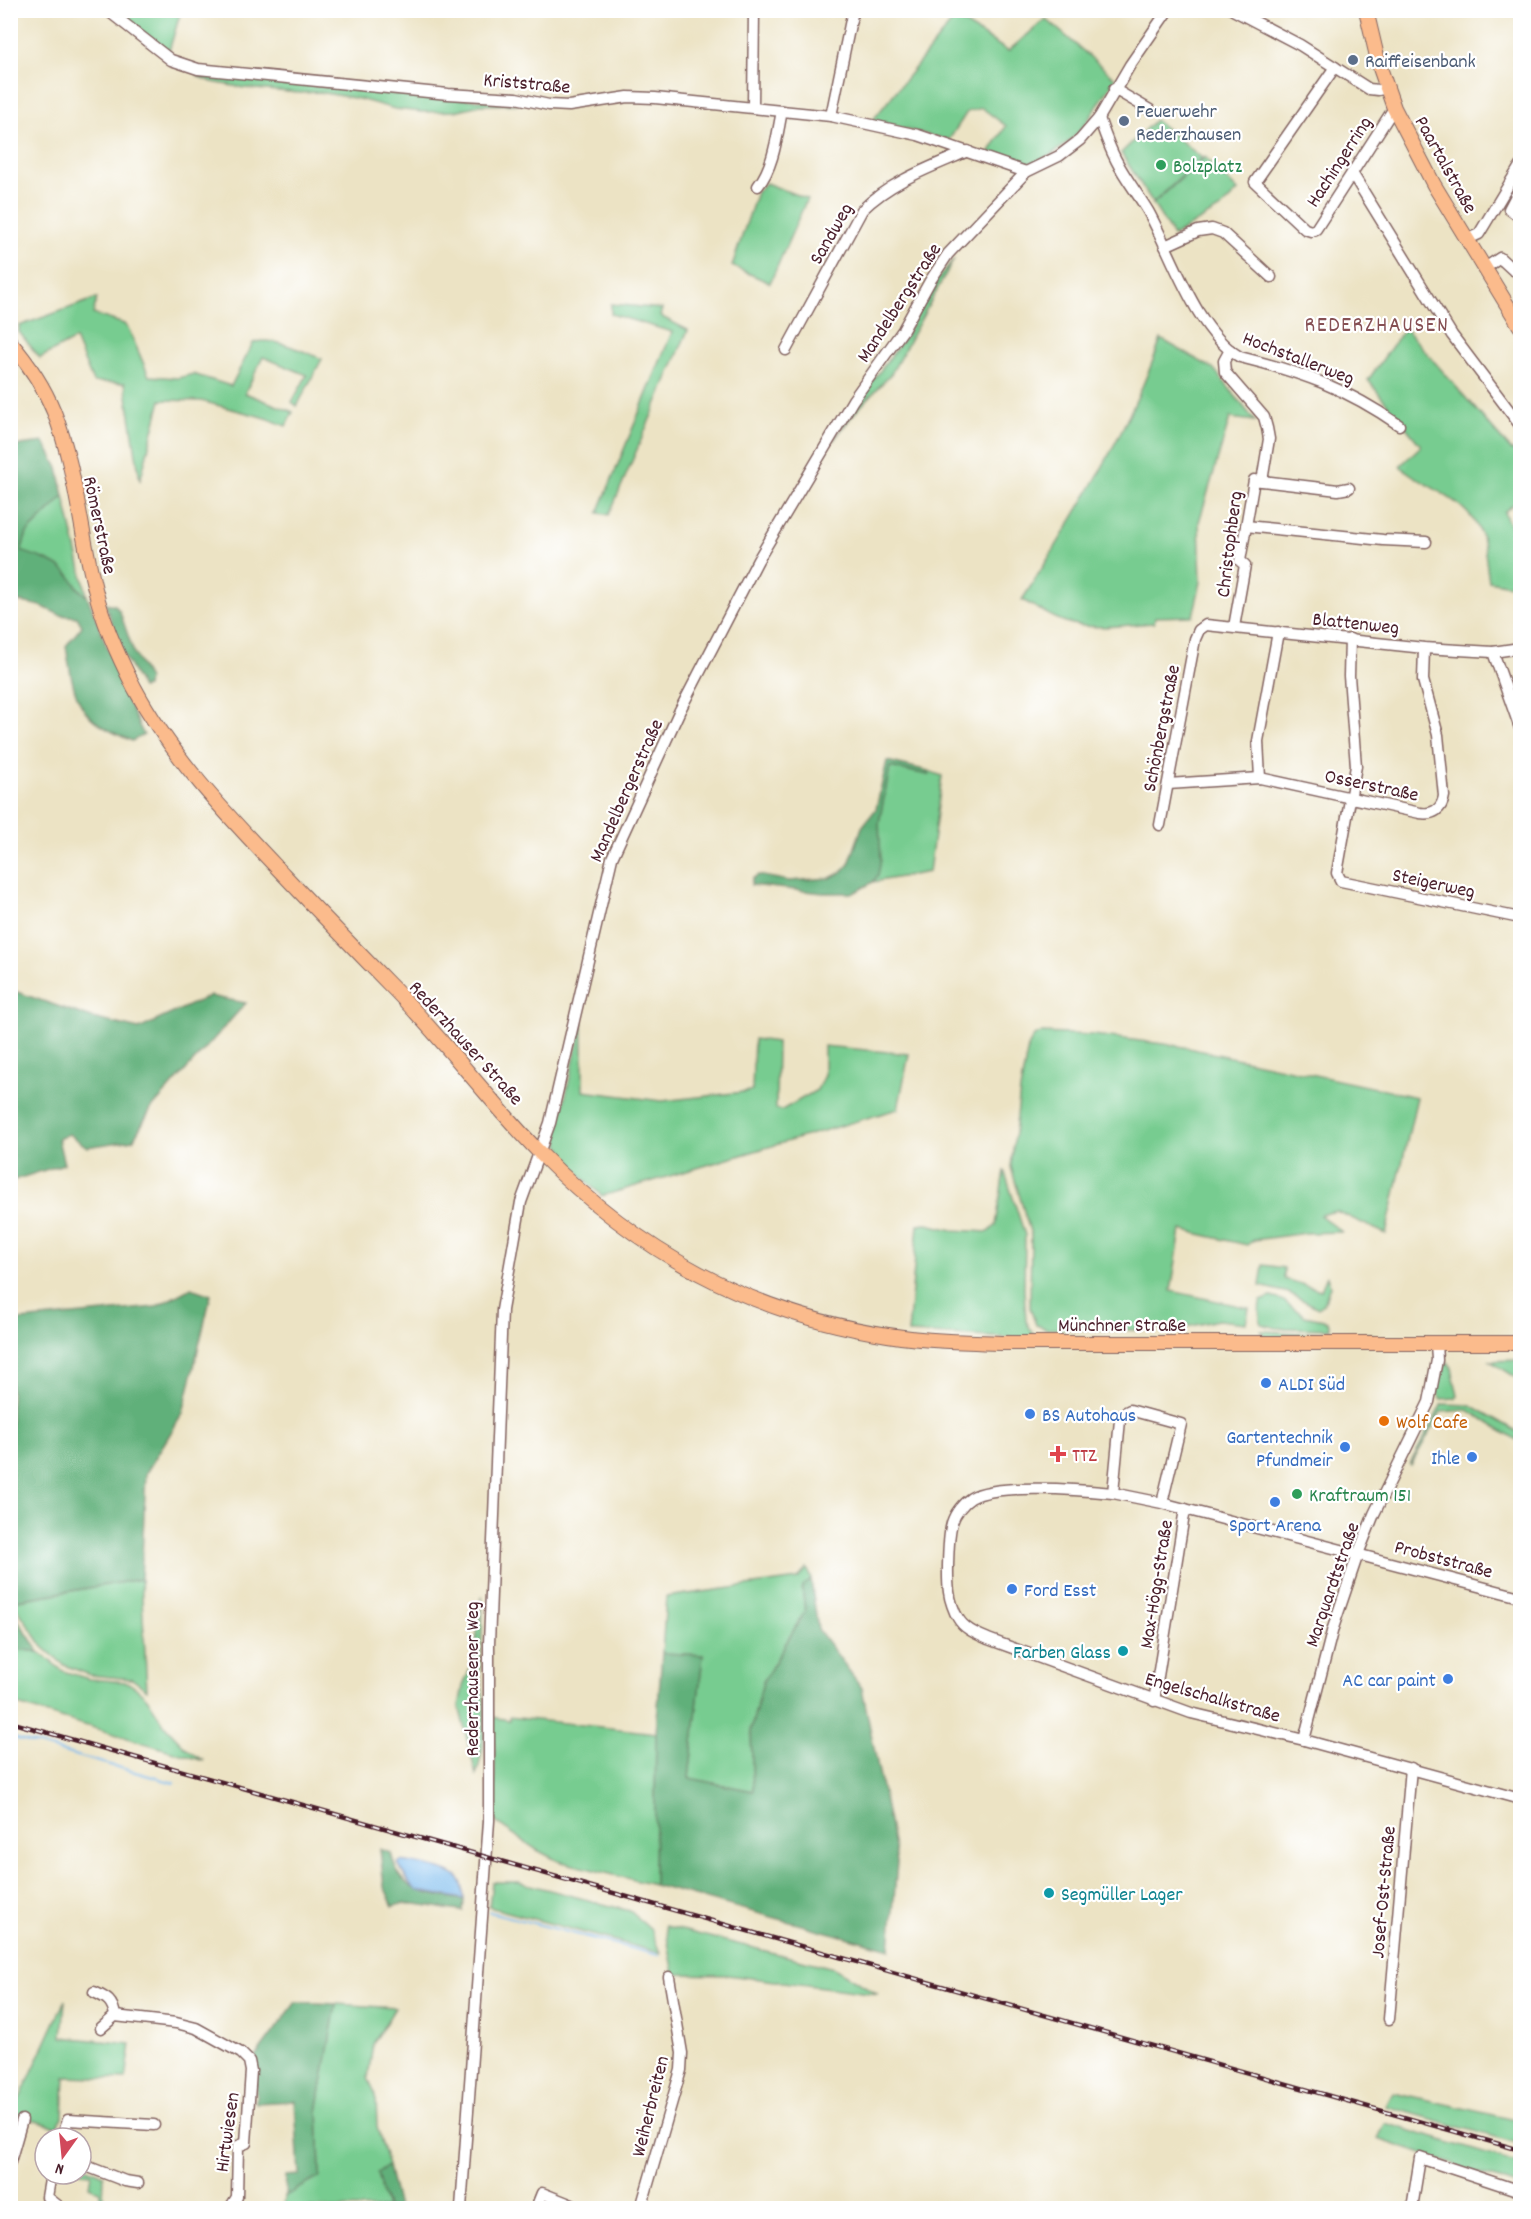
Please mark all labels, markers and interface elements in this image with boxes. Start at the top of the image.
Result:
place label: Raiffeisenbank [1365,49,1476,77]
marker: Raiffeisenbank [1346,53,1360,67]
street label: Kriststraße [482,67,571,103]
place label: Feuerwehr Rederzhausen [1136,99,1241,150]
street label: Hachingerring [1301,111,1381,214]
street label: Paartalstraße [1406,112,1483,220]
marker: Feuerwehr Rederzhausen [1117,114,1131,128]
place label: Bolzplatz [1173,154,1242,182]
marker: Bolzplatz [1154,158,1168,172]
street label: Sandweg [804,198,862,271]
street label: Mandelbergstraße [851,238,950,369]
district label: REDERZHAUSEN [1305,311,1449,342]
street label: Hochstallerweg [1238,326,1358,394]
street label: Römerstraße [74,474,122,577]
street label: Christophberg [1211,490,1251,599]
street label: Blattenweg [1311,607,1400,643]
street label: Schönbergstraße [1137,663,1189,794]
street label: Mandelbergerstraße [584,715,672,867]
street label: Osserstraße [1322,763,1421,811]
street label: Steigerweg [1389,862,1477,907]
street label: Rederzhauser Straße [401,975,529,1113]
street label: Münchner Straße [1058,1313,1186,1341]
place label: ALDI Süd [1278,1372,1345,1400]
marker: ALDI Süd [1259,1376,1273,1390]
place label: BS Autohaus [1042,1403,1136,1431]
marker: BS Autohaus [1023,1407,1037,1421]
place label: Wolf Cafe [1396,1410,1468,1438]
marker: Wolf Cafe [1377,1414,1391,1428]
place label: Gartentechnik Pfundmeir [1226,1425,1334,1476]
marker: Gartentechnik Pfundmeir [1338,1440,1352,1454]
place label: TTZ [1072,1443,1097,1471]
marker: TTZ [1049,1445,1067,1463]
place label: Ihle [1431,1446,1460,1474]
marker: Ihle [1465,1450,1479,1464]
place label: Kraftraum 151 [1309,1483,1411,1511]
marker: Kraftraum 151 [1290,1487,1304,1501]
marker: Sport Arena [1268,1495,1282,1509]
place label: Sport Arena [1229,1513,1322,1541]
street label: Max-Högg-Straße [1134,1518,1182,1651]
street label: Marquardtstraße [1299,1519,1368,1651]
street label: Probststraße [1391,1534,1496,1588]
place label: Ford Esst [1024,1578,1097,1606]
marker: Ford Esst [1005,1582,1019,1596]
street label: Rederzhausener Weg [460,1601,488,1757]
place label: Farben Glass [1013,1640,1111,1668]
marker: Farben Glass [1116,1644,1130,1658]
street label: Engelschalkstraße [1141,1666,1283,1732]
place label: AC car paint [1342,1668,1436,1696]
marker: AC car paint [1441,1672,1455,1686]
street label: Josef-Ost-Straße [1365,1825,1405,1960]
place label: Segmüller Lager [1061,1882,1183,1910]
marker: Segmüller Lager [1042,1886,1056,1900]
street label: Weiherbreiten [626,2053,678,2160]
street label: Hirtwiesen [210,2091,248,2174]
north arrow [33,2126,93,2186]
text: N [53,2156,67,2180]

